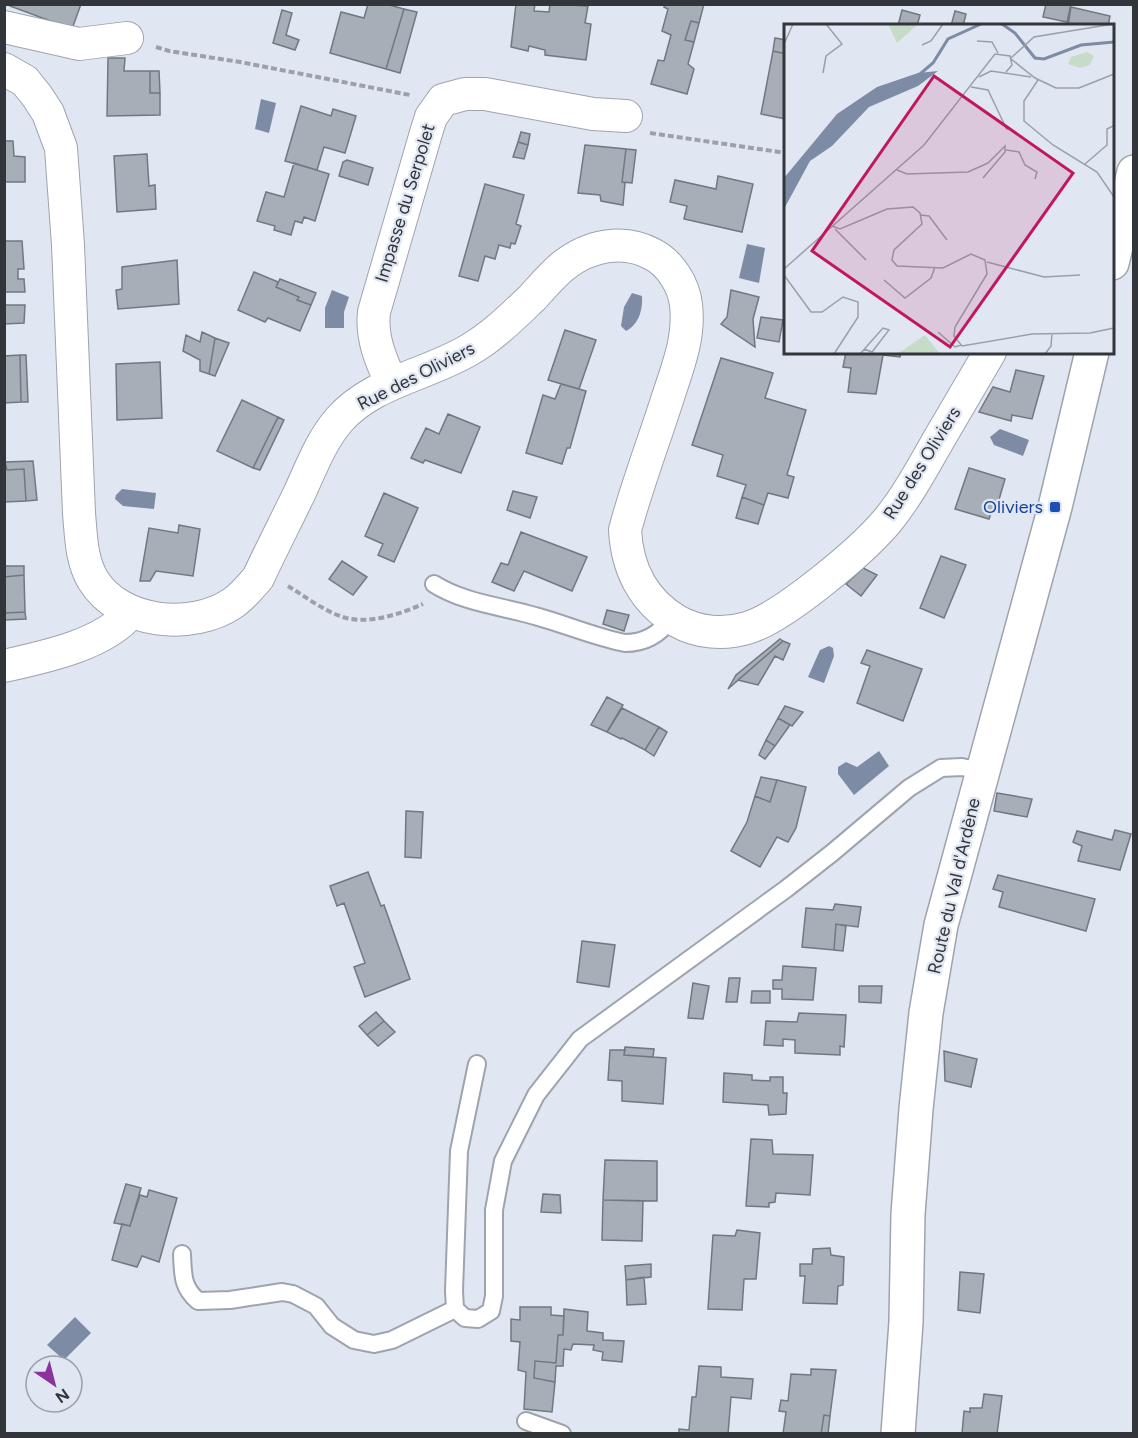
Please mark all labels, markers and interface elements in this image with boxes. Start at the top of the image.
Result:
inset map [784,24,1114,354]
street label: Impasse du Serpolet [370,121,440,285]
street label: Rue des Oliviers [354,337,478,415]
street label: Rue des Oliviers [879,403,965,523]
place label: Oliviers [983,496,1043,518]
marker: Oliviers [1048,500,1062,514]
street label: Route du Val d'Ardène [923,796,985,976]
north arrow [24,1354,84,1414]
text: N [52,1385,73,1407]

